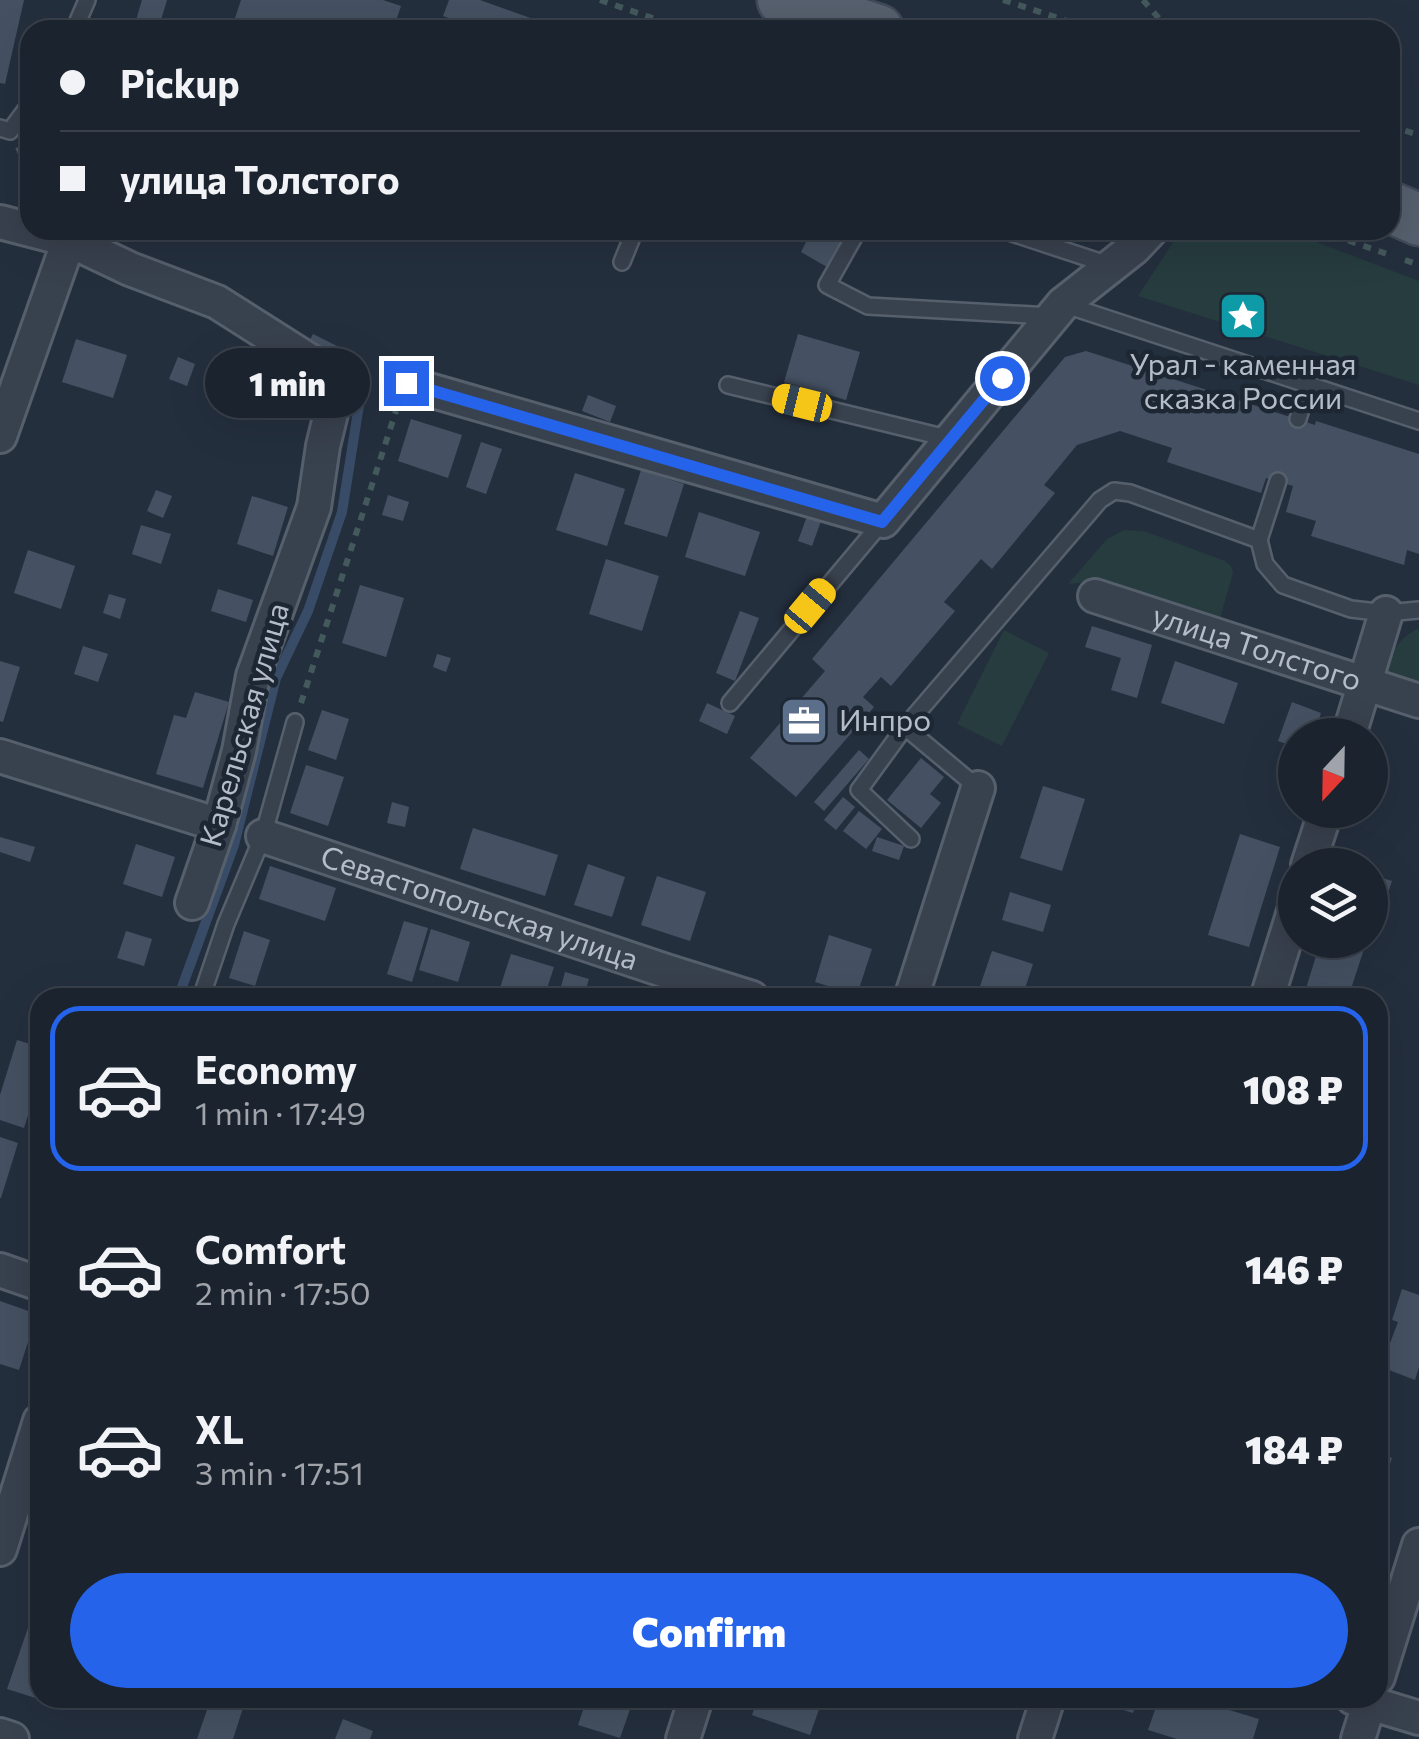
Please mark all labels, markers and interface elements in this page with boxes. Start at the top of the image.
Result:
text: Pickup [120,59,240,106]
text: улица Толстого [120,155,400,202]
place icon: Урал - каменная сказка России [1217,290,1269,342]
place label: Урал - каменная сказка России [1129,344,1357,415]
callout: 1 min [206,348,371,418]
route start [980,356,1025,401]
route end [384,361,429,406]
text: 1 min [249,363,326,403]
car [769,381,835,425]
car [779,573,841,639]
street label: улица Толстого [1148,595,1367,697]
street label: Карельская улица [190,598,295,850]
office icon: Инпро [778,695,830,747]
place label: Инпро [839,700,931,737]
north arrow [1278,718,1388,828]
map controls [1278,718,1388,958]
street label: Севастопольская улица [317,836,643,976]
button: layers [1278,848,1388,958]
icon: car [75,1044,165,1134]
text: Economy [195,1045,357,1092]
text: 108 ₽ [1243,1065,1343,1112]
text: 1 min · 17:49 [195,1092,366,1132]
icon: car [75,1224,165,1314]
text: Comfort [195,1225,346,1272]
text: 146 ₽ [1245,1245,1343,1292]
text: 2 min · 17:50 [195,1272,371,1312]
icon: car [75,1404,165,1494]
text: XL [195,1405,244,1452]
text: 184 ₽ [1245,1425,1343,1472]
text: 3 min · 17:51 [195,1452,364,1492]
button: Confirm [70,1573,1348,1688]

